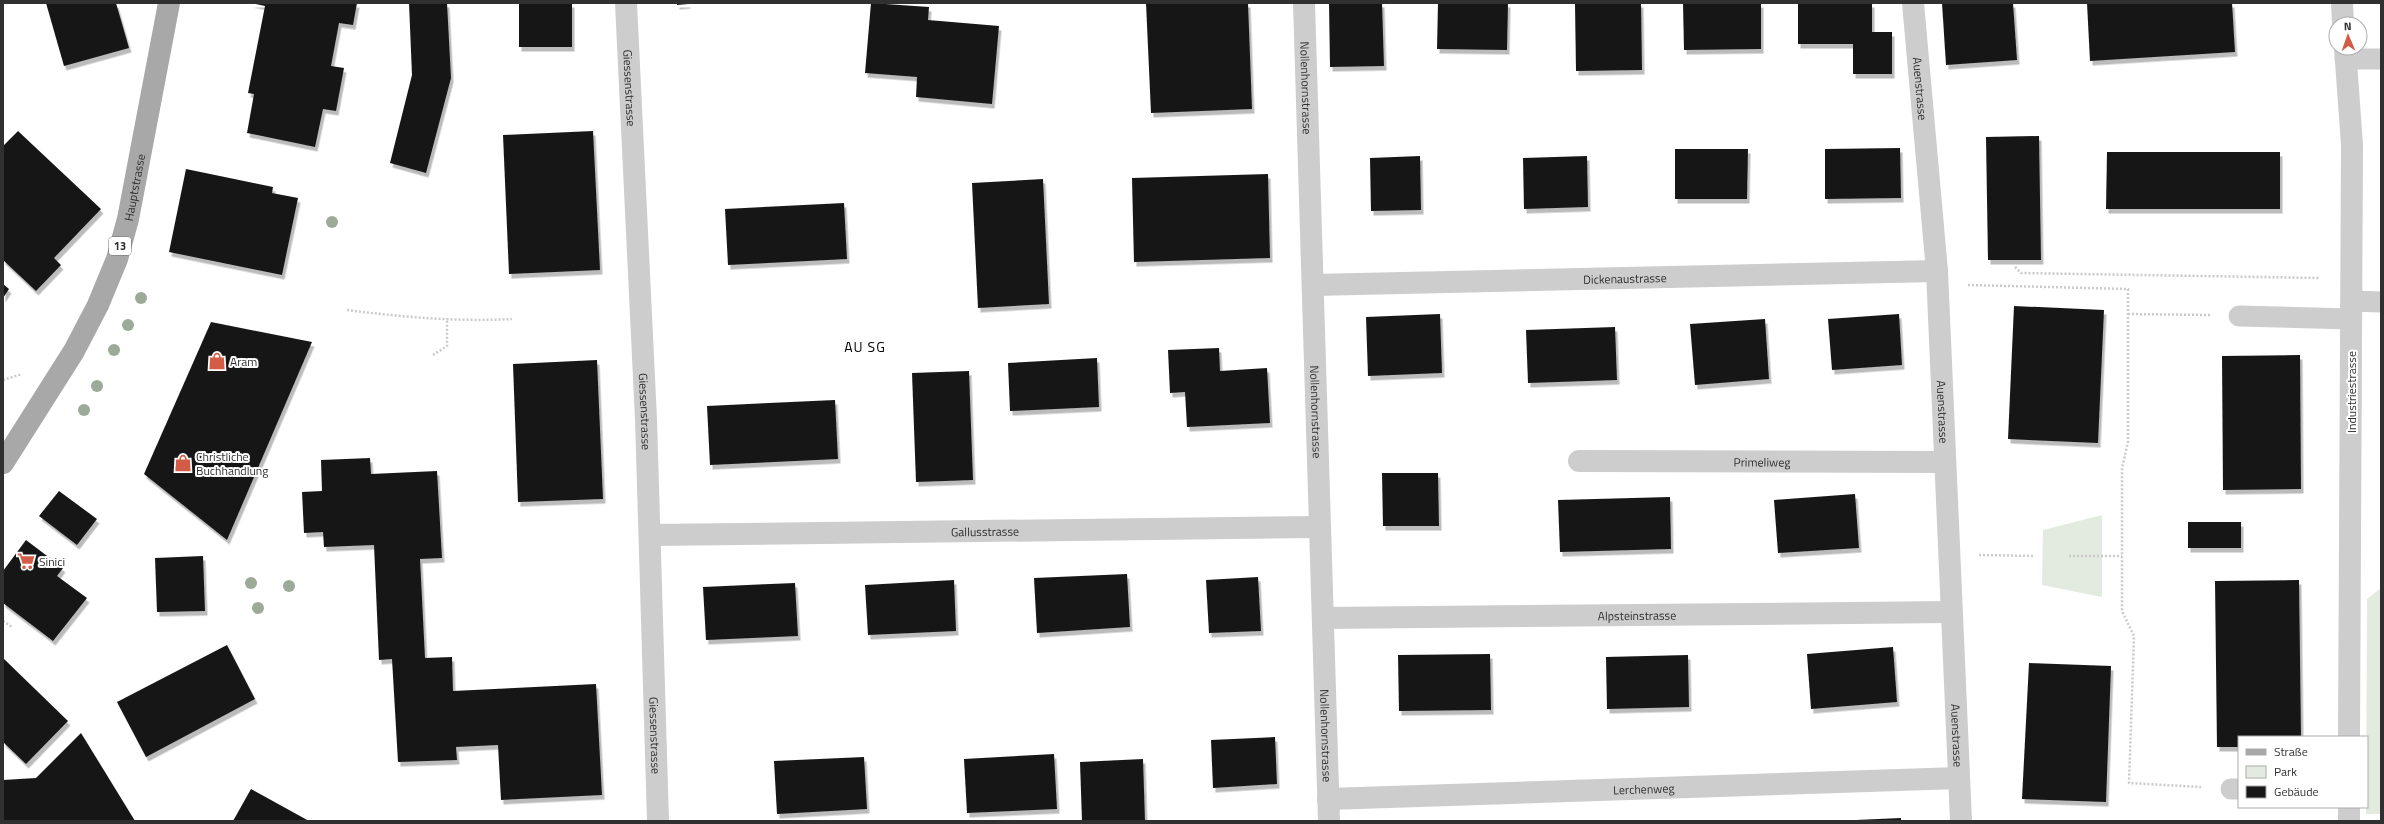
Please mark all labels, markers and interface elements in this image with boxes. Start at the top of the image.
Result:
north arrow [2328,16,2368,56]
text: N [2344,18,2352,34]
street label: Nollenhornstrasse [1296,41,1318,135]
street label: Giessenstrasse [619,49,641,127]
street label: Auenstrasse [1908,56,1933,121]
street label: Hauptstrasse [118,152,150,223]
road number: 13 [109,237,131,255]
street label: Dickenaustrasse [1583,268,1667,288]
district label: AU SG [844,336,886,357]
shop icon: Aram [207,351,227,371]
street label: Industriestrasse [2342,351,2361,433]
place label: Aram [230,352,257,371]
street label: Nollenhornstrasse [1306,365,1327,459]
street label: Giessenstrasse [634,373,656,450]
street label: Auenstrasse [1932,380,1954,444]
place label: Christliche Buchhandlung [196,447,268,480]
street label: Primeliweg [1734,452,1790,471]
shop icon: Christliche Buchhandlung [173,453,193,473]
street label: Gallusstrasse [951,521,1019,541]
supermarket icon: Sinici [16,551,36,571]
place label: Sinici [39,552,65,571]
street label: Alpsteinstrasse [1598,605,1676,625]
street label: Nollenhornstrasse [1315,689,1337,782]
street label: Giessenstrasse [645,697,666,774]
street label: Auenstrasse [1946,703,1968,768]
legend [2238,736,2368,808]
text: Straße [2274,742,2308,761]
text: Park [2274,762,2297,781]
street label: Lerchenweg [1613,778,1675,799]
text: Gebäude [2274,782,2319,801]

